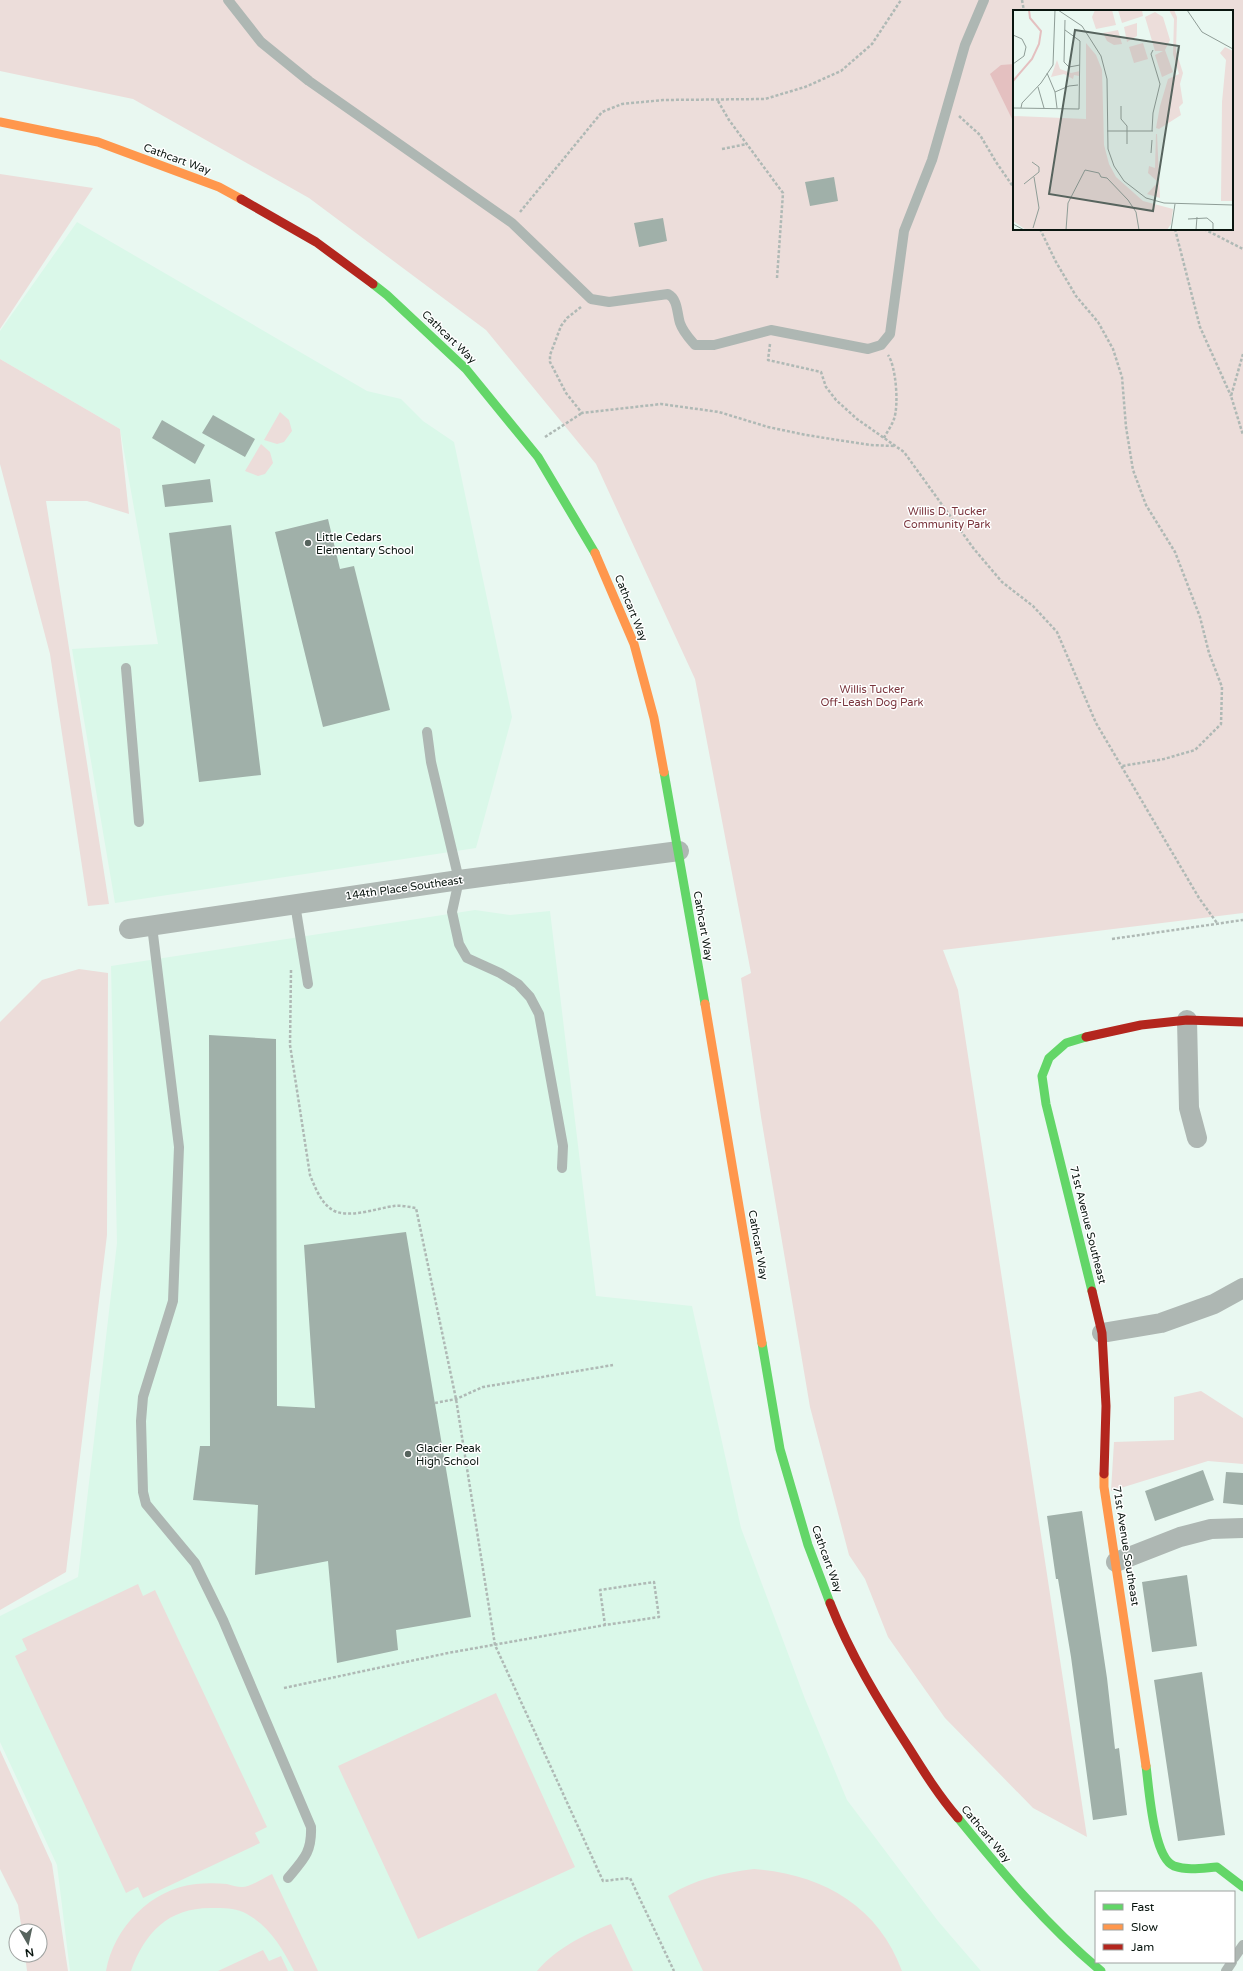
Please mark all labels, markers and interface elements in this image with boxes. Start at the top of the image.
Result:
inset map [1013,10,1233,230]
street label: Cathcart Way [142,141,212,177]
street label: Cathcart Way [419,308,479,366]
park label: Willis D. Tucker Community Park [904,505,990,531]
place label: Little Cedars Elementary School [316,531,414,557]
marker: Little Cedars Elementary School [303,538,313,548]
street label: Cathcart Way [612,573,650,643]
park label: Willis Tucker Off-Leash Dog Park [820,683,924,709]
street label: 144th Place Southeast [344,873,464,903]
street label: Cathcart Way [690,890,716,962]
street label: 71st Avenue Southeast [1067,1165,1109,1285]
street label: Cathcart Way [745,1209,771,1281]
place label: Glacier Peak High School [416,1442,481,1468]
marker: Glacier Peak High School [403,1449,413,1459]
street label: 71st Avenue Southeast [1110,1485,1142,1607]
street label: Cathcart Way [809,1524,845,1594]
street label: Cathcart Way [958,1803,1014,1865]
legend [1095,1891,1235,1963]
text: Fast [1131,1900,1155,1914]
text: Slow [1131,1920,1158,1934]
north arrow [8,1923,48,1963]
text: Jam [1131,1940,1154,1954]
text: N [24,1945,35,1959]

